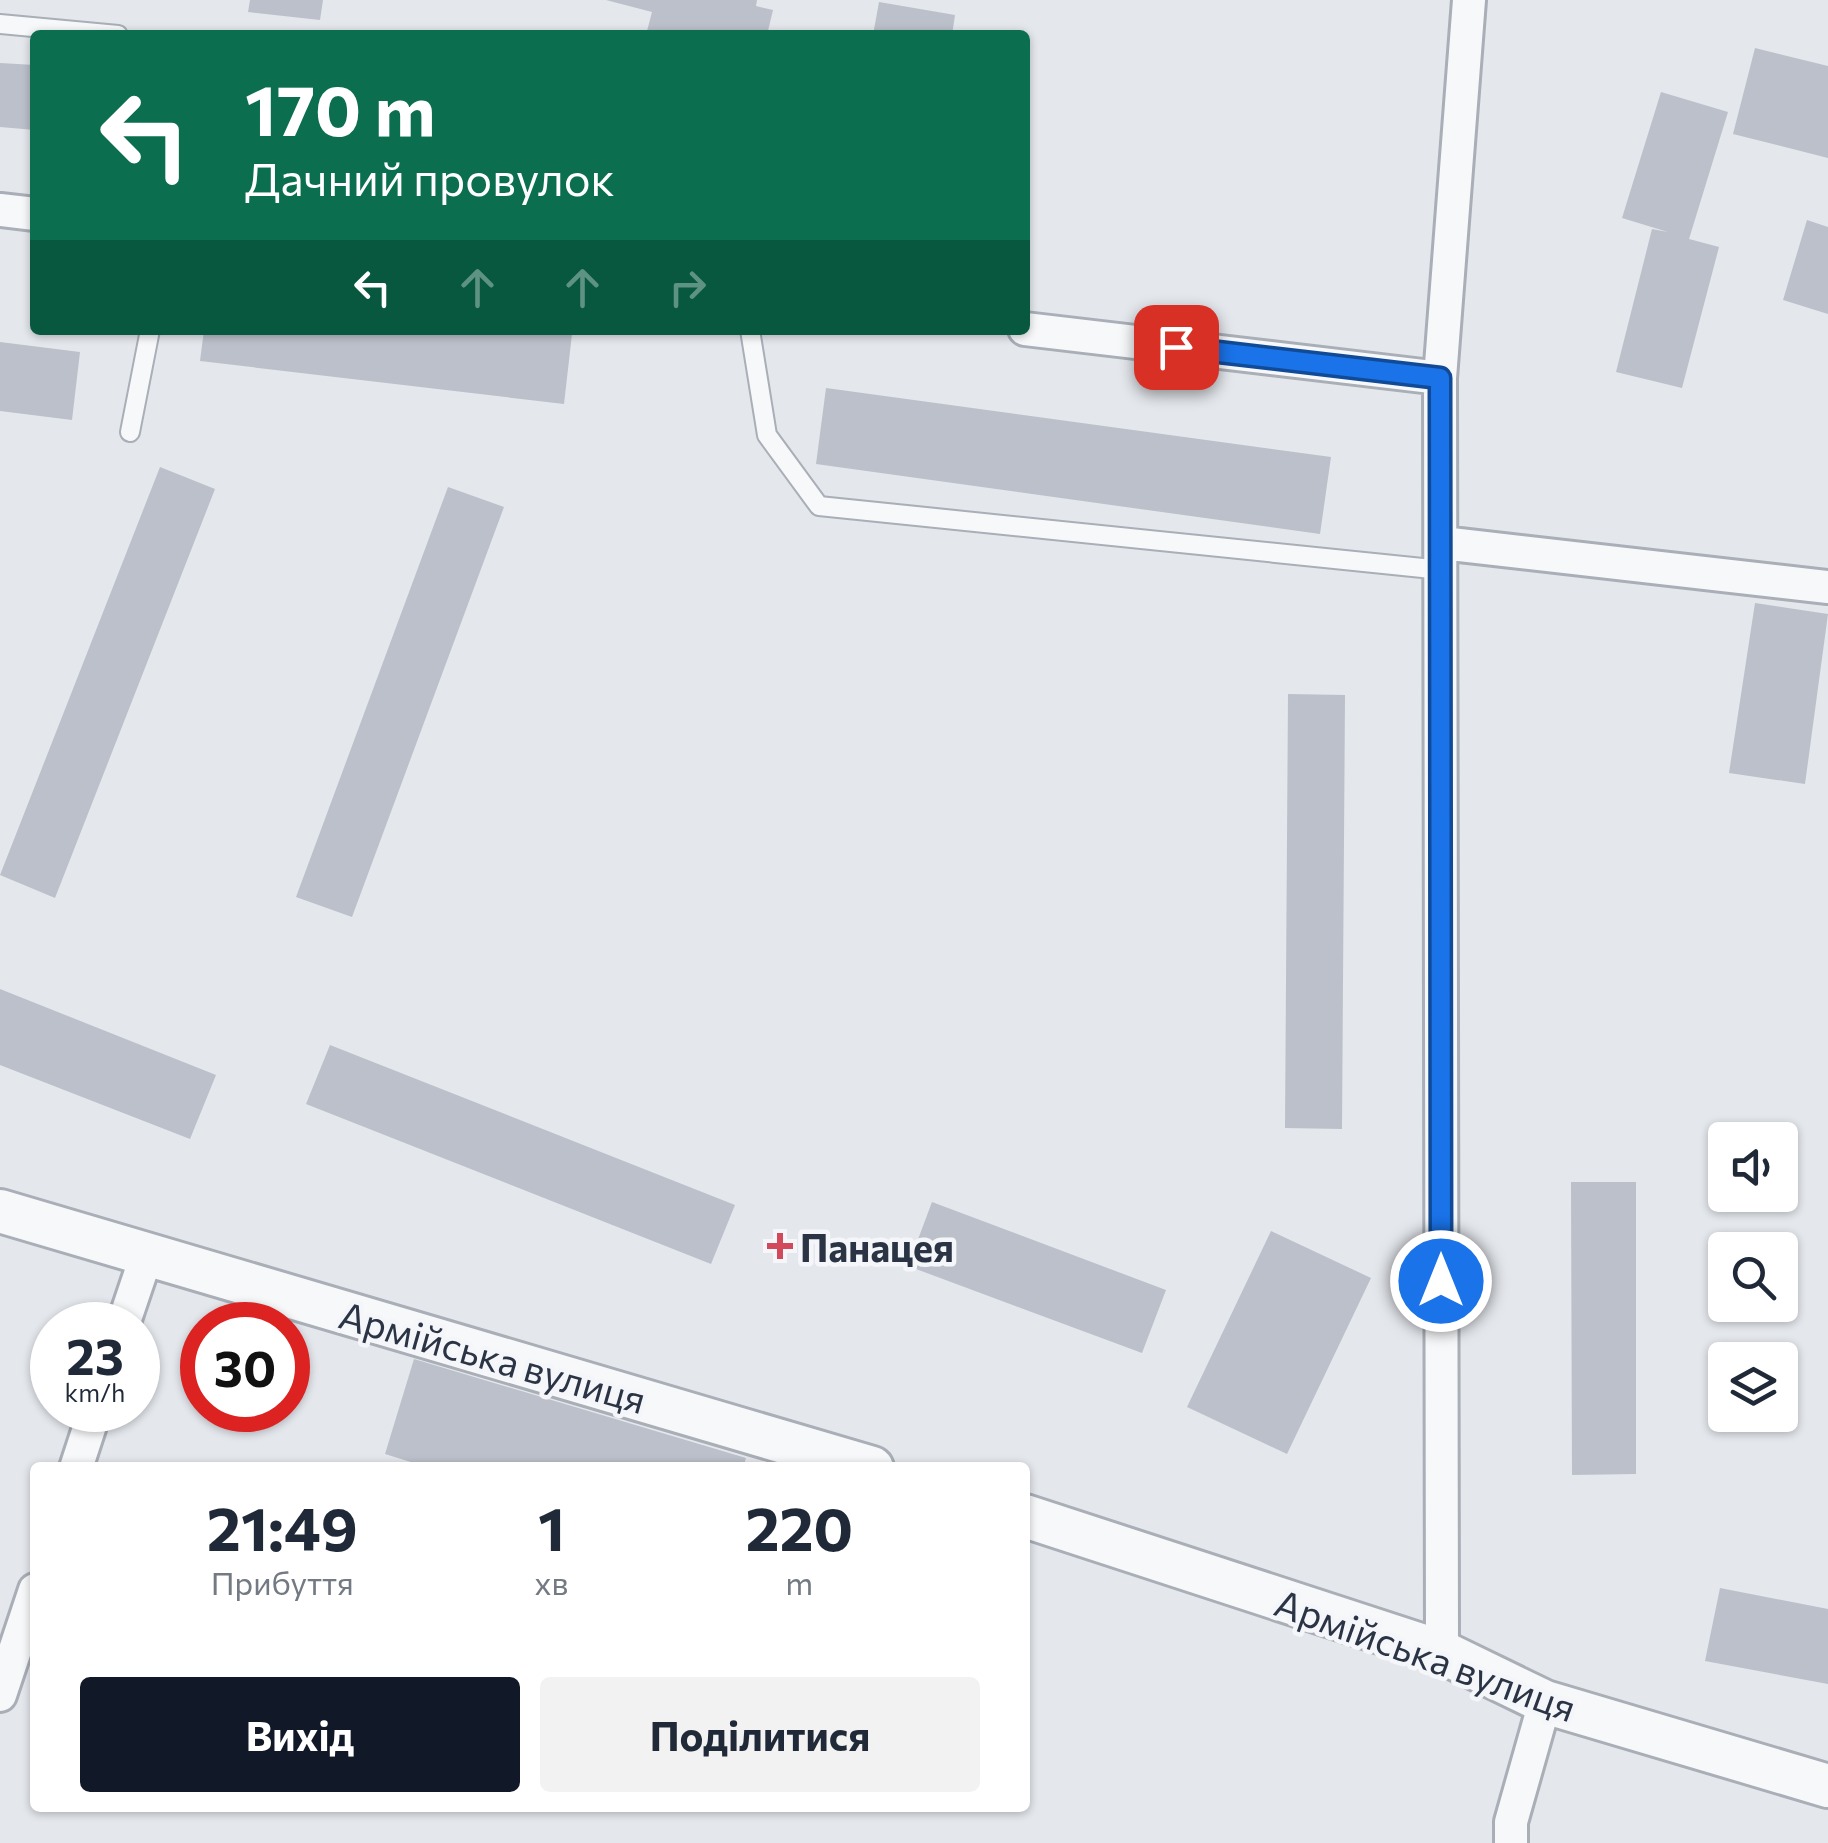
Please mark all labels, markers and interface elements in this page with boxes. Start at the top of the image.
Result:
text: 170 m [245,65,436,150]
icon: left [80,70,210,200]
text: Дачний провулок [245,150,615,205]
icon: left [345,260,400,315]
icon: ahead [450,260,505,315]
icon: ahead [555,260,610,315]
icon: right [660,260,715,315]
pin [1134,305,1219,390]
icon: arrive [1149,320,1204,375]
map controls [1708,1122,1798,1432]
button: sound [1708,1122,1798,1212]
place label: Панацея [800,1223,954,1270]
position arrow [1389,1229,1493,1333]
button: search [1708,1232,1798,1322]
marker: Панацея [769,1235,791,1257]
street label: Армійська вулиця [334,1290,652,1422]
speed limit sign: 30 [180,1302,310,1432]
text: 23 [66,1324,124,1385]
button: layers [1708,1342,1798,1432]
text: km/h [65,1377,125,1407]
text: 21:49 [207,1490,358,1563]
text: 1 [538,1490,565,1563]
text: 220 [745,1490,853,1563]
text: Прибуття [211,1562,354,1602]
text: хв [535,1562,569,1602]
text: m [785,1562,813,1602]
street label: Армійська вулиця [1269,1578,1583,1730]
button: Вихід [80,1677,520,1792]
button: Поділитися [540,1677,980,1792]

